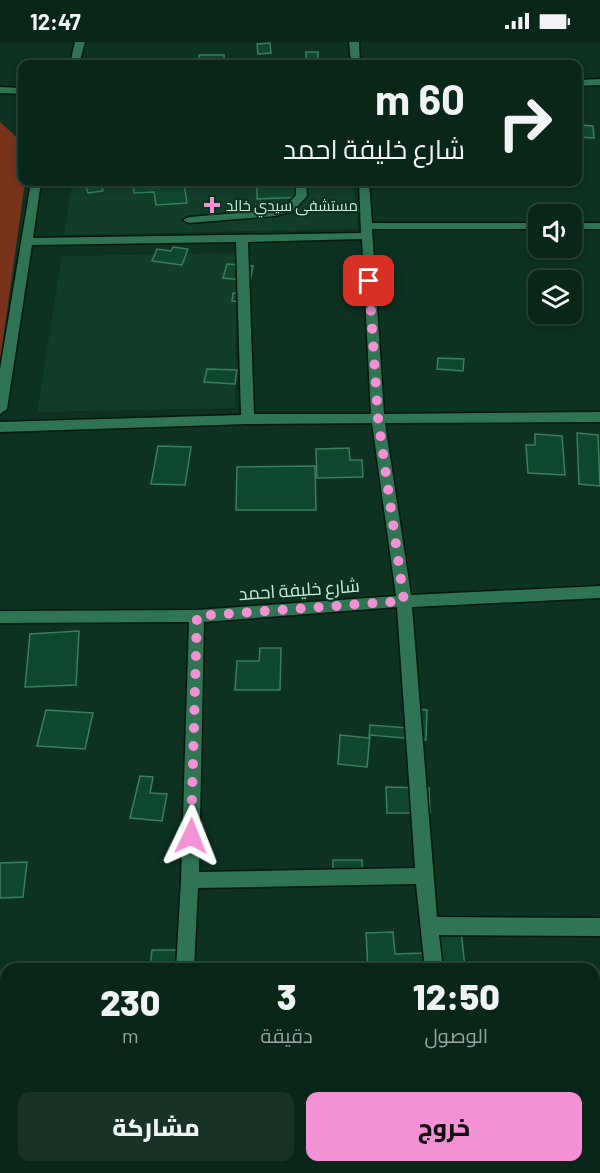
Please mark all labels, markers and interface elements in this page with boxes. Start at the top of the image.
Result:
text: 12:47 [30,8,81,34]
text: 60 m [375,73,465,123]
icon: right [486,84,564,162]
text: شارع خليفة احمد [283,132,465,164]
marker: مستشفى سيدي خالد [203,196,221,214]
place label: مستشفى سيدي خالد [226,196,358,218]
map controls [528,204,582,324]
button: sound [528,204,582,258]
pin [343,255,394,306]
icon: arrive [352,264,385,297]
button: layers [528,270,582,324]
street label: شارع خليفة احمد [238,574,360,606]
position arrow [159,804,223,868]
text: 3 [277,974,296,1017]
text: 12:50 [413,974,500,1017]
text: 230 [100,980,160,1023]
text: m [122,1023,139,1047]
text: دقيقة [261,1023,313,1047]
text: الوصول [424,1023,488,1047]
button: مشاركة [18,1092,294,1161]
button: خروج [306,1092,582,1161]

